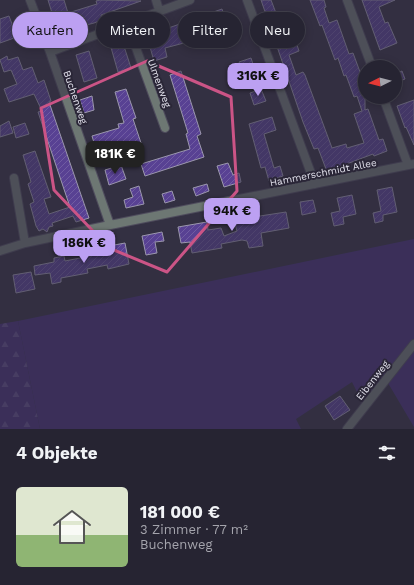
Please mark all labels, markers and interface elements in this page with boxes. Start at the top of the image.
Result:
chip: Kaufen [12,12,88,48]
chip: Mieten [96,12,170,48]
chip: Filter [178,12,242,48]
chip: Neu [250,12,305,48]
street label: Ulmenweg [146,57,174,110]
north arrow [358,60,402,104]
map controls [358,60,402,104]
pin: 316K € [225,63,291,97]
text: 316K € [236,68,280,83]
street label: Buchenweg [61,69,90,126]
pin: 181K € [82,141,148,175]
text: 181K € [94,146,136,161]
street label: Hammerschmidt Allee [269,157,378,188]
pin: 94K € [204,198,260,232]
text: 94K € [213,203,251,218]
pin: 186K € [51,230,117,264]
text: 186K € [62,235,106,250]
street label: Eibenweg [354,358,391,402]
icon: filters [376,442,398,464]
text: 4 Objekte [16,443,98,463]
text: 181 000 € [140,502,220,522]
icon: home [48,503,96,551]
text: 3 Zimmer · 77 m² [140,522,248,537]
text: Buchenweg [140,537,212,552]

